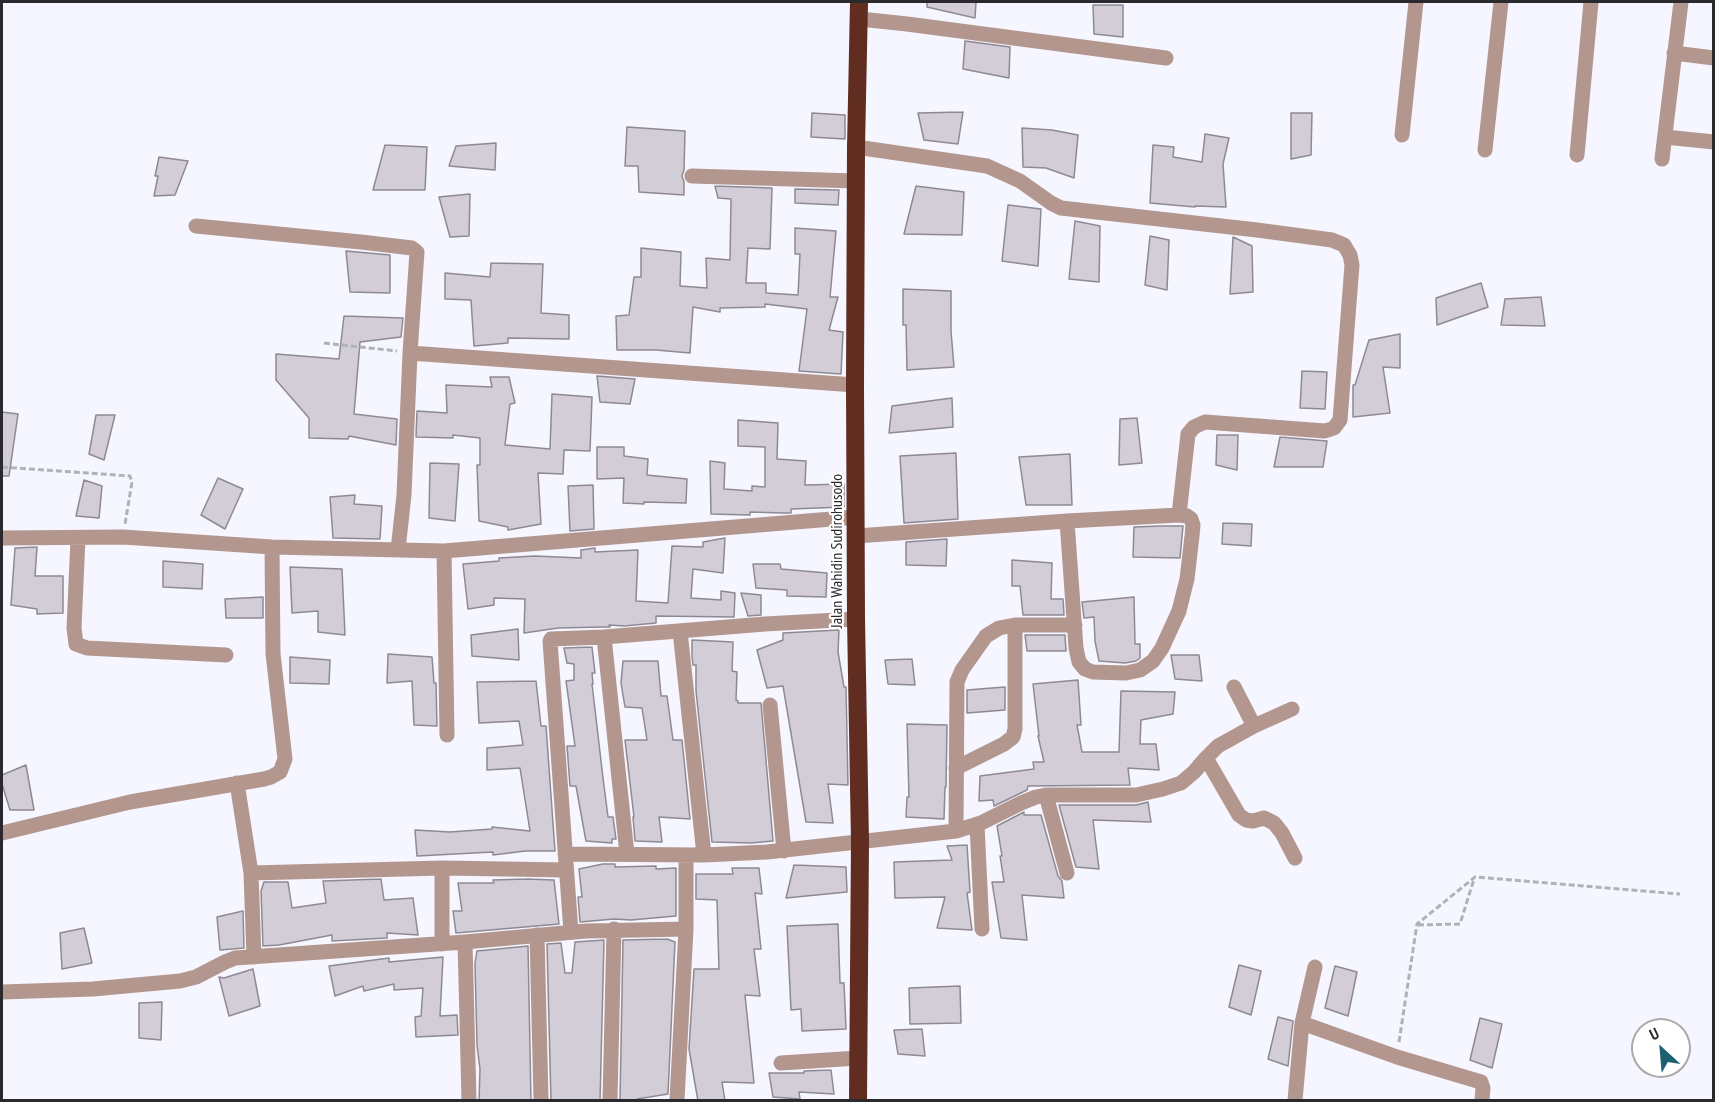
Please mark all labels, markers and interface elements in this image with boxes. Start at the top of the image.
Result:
street label: Jalan Wahidin Sudirohusodo [827,474,847,628]
north arrow [1631,1018,1691,1078]
text: U [1646,1023,1662,1044]

